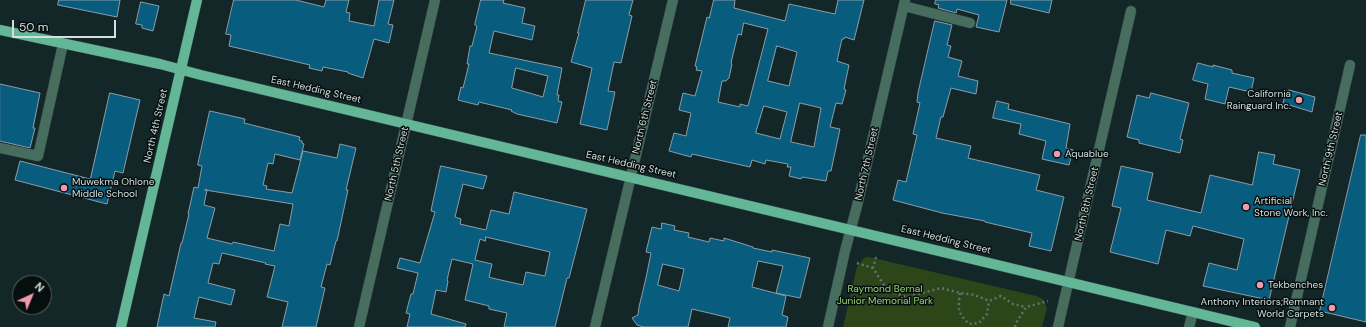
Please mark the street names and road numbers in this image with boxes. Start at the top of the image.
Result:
street label: East Hedding Street [270,74,362,106]
street label: North 6th Street [630,79,660,155]
street label: North 4th Street [142,88,170,164]
street label: North 9th Street [1317,111,1345,187]
street label: North 5th Street [383,126,411,202]
street label: North 7th Street [853,126,881,202]
street label: East Hedding Street [585,149,677,181]
street label: North 8th Street [1073,166,1101,242]
street label: East Hedding Street [900,223,992,257]

